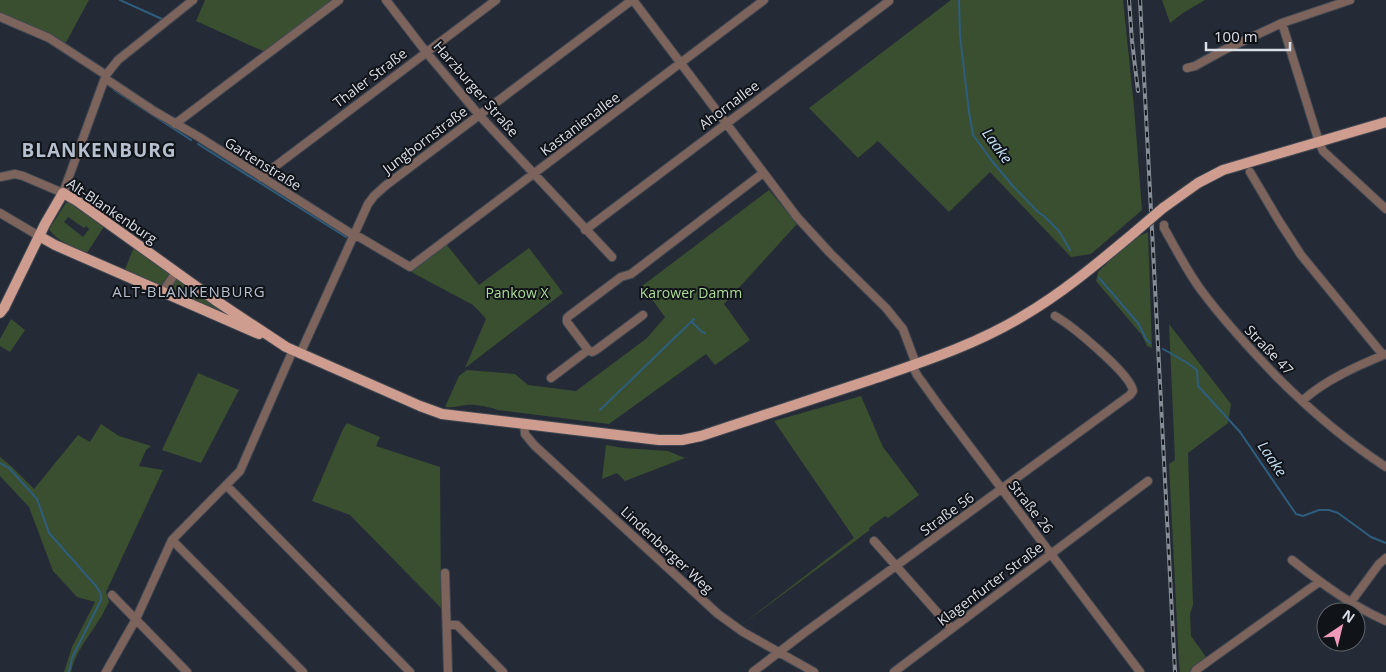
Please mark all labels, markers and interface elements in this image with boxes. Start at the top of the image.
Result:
scale bar [1206,20,1290,52]
text: 100 m [1214,26,1258,46]
street label: Harzburger Straße [430,37,523,141]
street label: Thaler Straße [329,44,410,112]
street label: Ahornallee [695,76,763,133]
street label: Kastanienallee [536,87,623,160]
street label: Jungbornstraße [377,101,471,179]
water label: Laake [978,124,1018,167]
street label: Gartenstraße [221,133,305,195]
district label: BLANKENBURG [21,137,177,163]
street label: Alt-Blankenburg [63,173,161,248]
district label: ALT-BLANKENBURG [112,281,266,301]
park label: Pankow X [485,283,549,302]
park label: Karower Damm [640,283,742,302]
street label: Straße 47 [1241,321,1298,379]
water label: Laake [1254,437,1292,481]
street label: Straße 26 [1005,476,1058,537]
street label: Straße 56 [916,488,978,540]
street label: Lindenberger Weg [617,502,718,598]
street label: Klagenfurter Straße [933,537,1047,630]
north arrow [1316,602,1366,652]
text: N [1339,605,1359,627]

